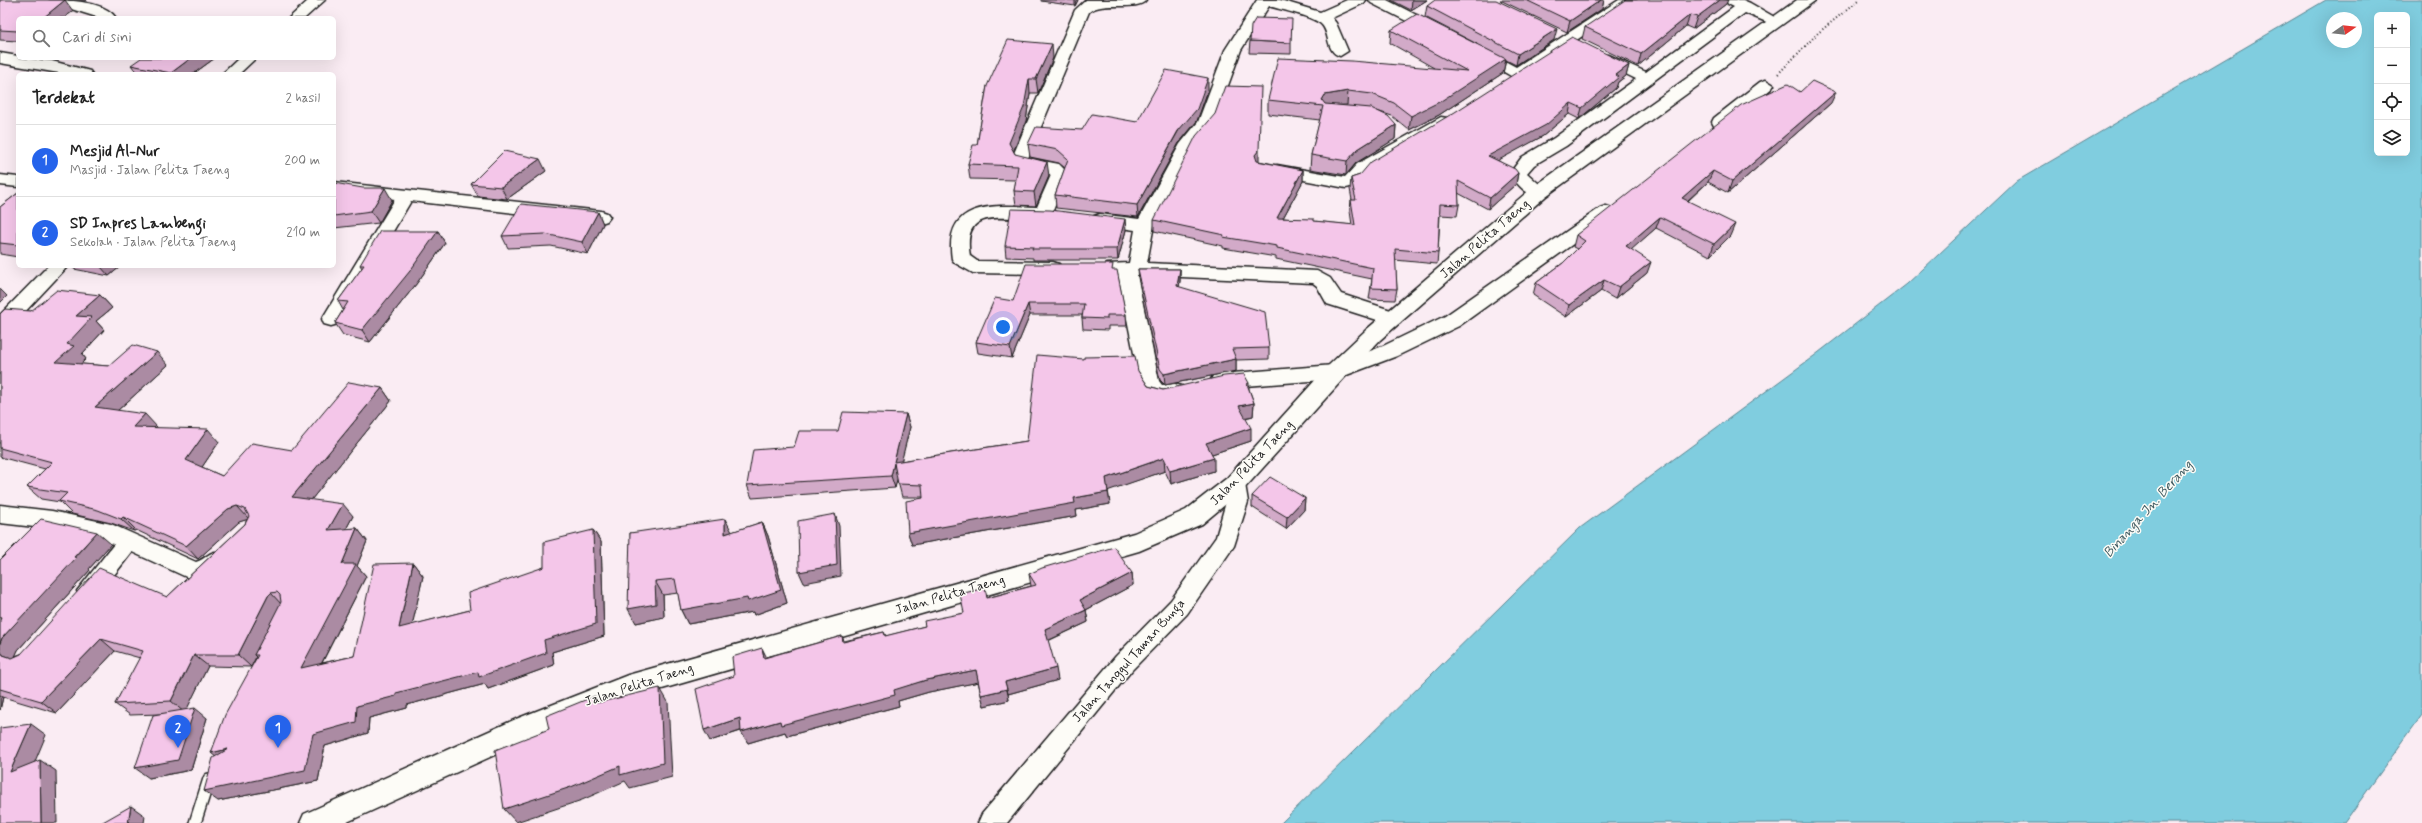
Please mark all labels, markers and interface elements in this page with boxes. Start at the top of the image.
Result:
north arrow [2326,12,2362,48]
map controls [2374,12,2410,156]
button: + [2374,12,2410,48]
search box [16,16,336,60]
icon: search [30,27,52,49]
text: Cari di sini [62,28,132,48]
button: − [2374,48,2410,84]
button: locate [2374,84,2410,120]
text: Terdekat [32,87,95,109]
text: 2 hasil [286,90,320,107]
button: layers [2374,120,2410,156]
text: Mesjid Al-Nur [70,142,159,162]
text: 1 [42,152,48,169]
text: 200 m [285,152,320,169]
text: Masjid · Jalan Pelita Taeng [70,162,230,179]
street label: Jalan Pelita Taeng [1437,195,1533,283]
text: SD Inpres Lambengi [70,214,206,234]
text: 2 [42,224,48,241]
text: 210 m [286,224,320,241]
text: Sekolah · Jalan Pelita Taeng [70,234,236,251]
your location [993,317,1013,337]
street label: Jalan Pelita Taeng [1207,416,1297,510]
water label: Binanga Jn. Berang [2099,456,2198,562]
street label: Jalan Pelita Taeng [893,571,1007,619]
street label: Jalan Tanggul Taman Bunga [1069,596,1191,728]
street label: Jalan Pelita Taeng [583,659,695,711]
pin: 2 [165,715,191,748]
pin: 1 [265,715,291,748]

